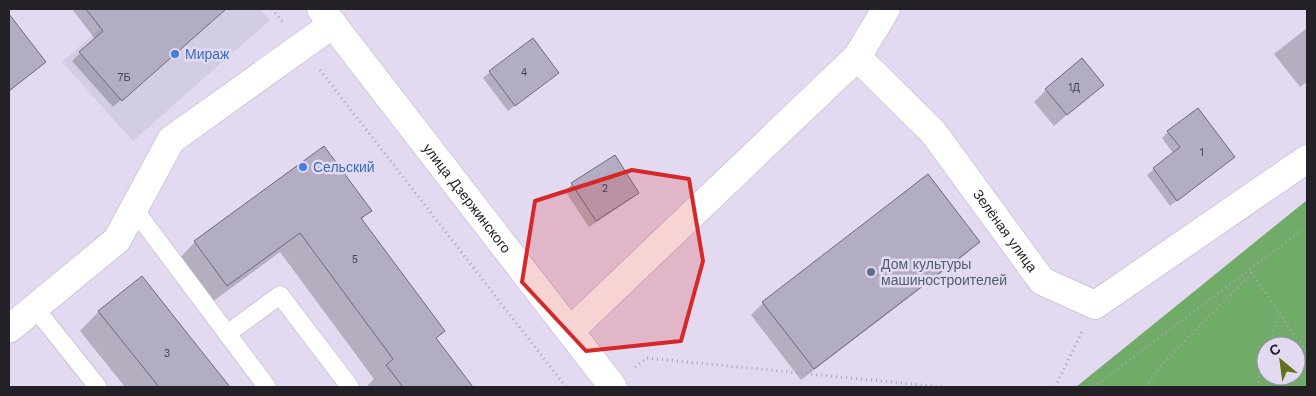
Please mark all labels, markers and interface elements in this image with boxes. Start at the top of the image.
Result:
place label: Мираж [185,46,230,62]
marker: Мираж [169,48,181,60]
house number: 4 [521,66,528,79]
house number: 7Б [117,71,131,84]
house number: 1Д [1068,81,1080,94]
street label: улица Дзержинского [420,140,514,256]
house number: 1 [1200,146,1204,159]
place label: Сельский [313,159,375,175]
marker: Сельский [297,161,309,173]
house number: 2 [602,182,608,195]
street label: Зелёная улица [970,186,1041,275]
house number: 5 [352,253,358,266]
place label: Дом культуры машиностроителей [881,256,1007,288]
marker: Дом культуры машиностроителей [865,266,877,278]
north arrow [1256,336,1306,386]
text: С [1266,340,1283,359]
house number: 3 [164,347,170,360]

